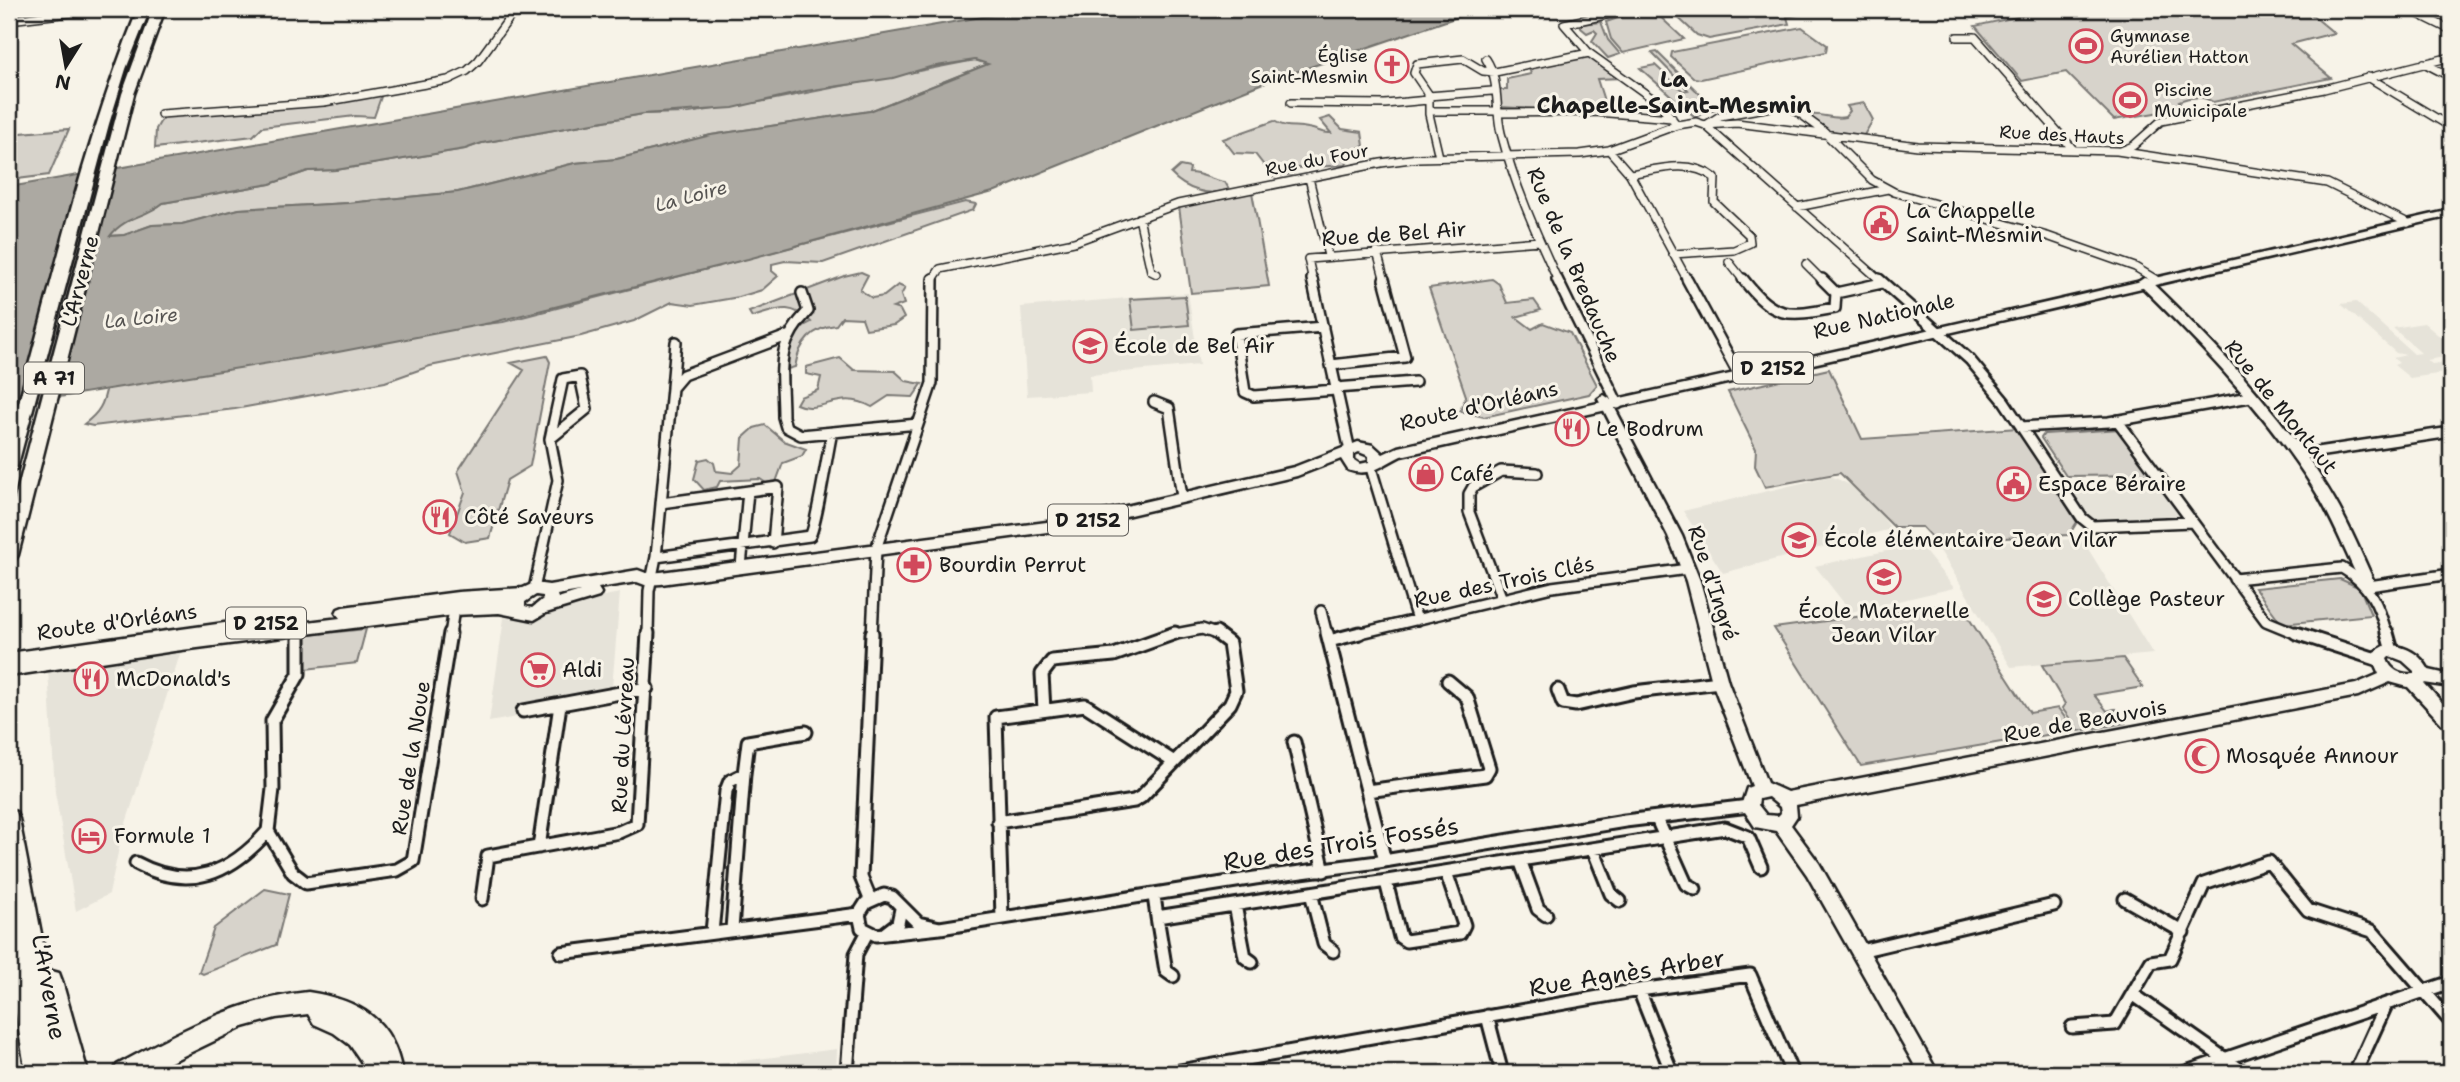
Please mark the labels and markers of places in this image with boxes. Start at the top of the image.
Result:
place label: Gymnase Aurélien Hatton [2110,24,2249,69]
sports icon: Gymnase Aurélien Hatton [2067,27,2105,65]
place label: Église Saint-Mesmin [1251,44,1368,89]
church icon: Église Saint-Mesmin [1373,47,1411,85]
place label: Piscine Municipale [2154,78,2247,123]
sports icon: Piscine Municipale [2111,81,2149,119]
place label: La Chappelle Saint-Mesmin [1906,197,2043,249]
public building icon: La Chappelle Saint-Mesmin [1862,204,1900,242]
school or university icon: École de Bel Air [1071,327,1109,365]
place label: École de Bel Air [1114,331,1275,360]
restaurant icon: Le Bodrum [1553,410,1591,448]
place label: Le Bodrum [1596,415,1704,443]
shop icon: Café [1407,455,1445,493]
place label: Café [1450,460,1494,488]
public building icon: Espace Béraire [1995,465,2033,503]
place label: Espace Béraire [2038,470,2186,498]
restaurant icon: Côté Saveurs [421,498,459,536]
place label: Côté Saveurs [464,503,594,531]
school or university icon: École élémentaire Jean Vilar [1780,521,1818,559]
place label: École élémentaire Jean Vilar [1824,525,2118,554]
pharmacy icon: Bourdin Perrut [895,546,933,584]
place label: Bourdin Perrut [939,551,1087,579]
school or university icon: École Maternelle Jean Vilar [1865,558,1903,596]
school or university icon: Collège Pasteur [2025,580,2063,618]
place label: Collège Pasteur [2068,585,2225,613]
place label: École Maternelle Jean Vilar [1798,596,1970,649]
supermarket icon: Aldi [519,651,557,689]
place label: Aldi [562,656,602,684]
restaurant icon: McDonald's [72,660,110,698]
place label: McDonald's [116,665,231,693]
mosque icon: Mosquée Annour [2183,737,2221,775]
place label: Mosquée Annour [2226,742,2399,770]
hotel icon: Formule 1 [70,817,108,855]
place label: Formule 1 [114,822,211,850]

